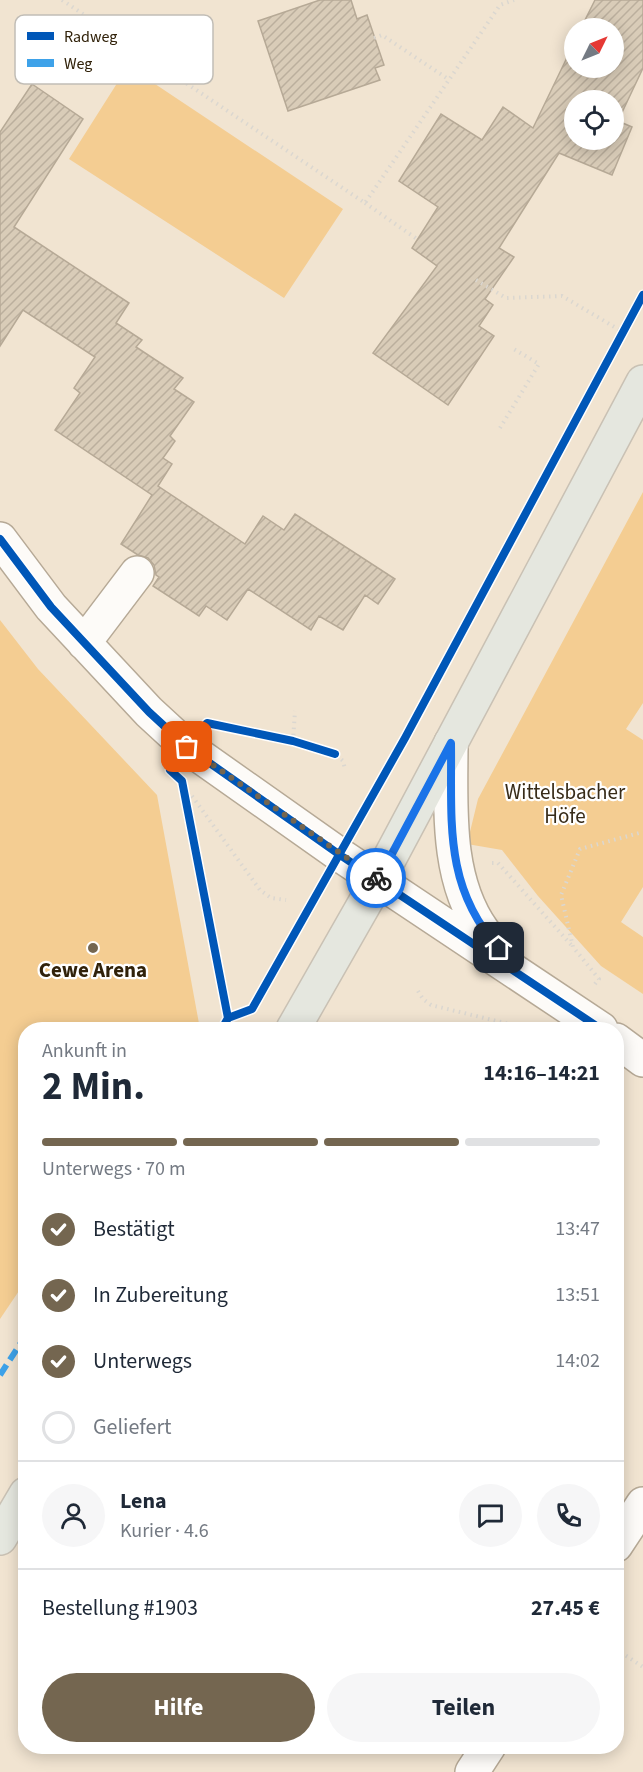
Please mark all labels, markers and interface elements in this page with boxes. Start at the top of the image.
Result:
legend [15,15,213,84]
north arrow [564,18,624,78]
map controls [564,18,624,150]
text: Radweg [64,26,117,48]
text: Weg [64,53,92,75]
button: locate [564,90,624,150]
pin [161,721,212,772]
icon: bag [170,730,203,763]
park label: Wittelsbacher Höfe [505,777,626,831]
courier [346,848,406,908]
icon: bike [360,862,393,895]
pin [473,922,524,973]
icon: home [482,931,515,964]
marker: Cewe Arena [86,941,100,955]
place label: Cewe Arena [39,955,147,985]
text: Ankunft in [42,1037,127,1065]
text: 14:16–14:21 [483,1057,600,1089]
text: 2 Min. [42,1059,145,1115]
text: Unterwegs · 70 m [42,1155,186,1183]
icon: check [42,1213,75,1246]
text: Bestätigt [93,1213,175,1245]
text: 13:47 [555,1215,600,1243]
icon: check [42,1279,75,1312]
text: In Zubereitung [93,1279,228,1311]
text: 13:51 [555,1281,600,1309]
icon: check [42,1345,75,1378]
text: Unterwegs [93,1345,192,1377]
text: 14:02 [555,1347,600,1375]
text: Geliefert [93,1411,172,1443]
button: person [42,1484,105,1547]
button: chat [459,1484,522,1547]
button: phone [537,1484,600,1547]
text: Lena [120,1485,167,1517]
text: Kurier · 4.6 [120,1517,209,1545]
text: Bestellung #1903 [42,1592,198,1624]
text: 27.45 € [531,1592,600,1624]
button: Hilfe [42,1673,315,1742]
button: Teilen [327,1673,600,1742]

